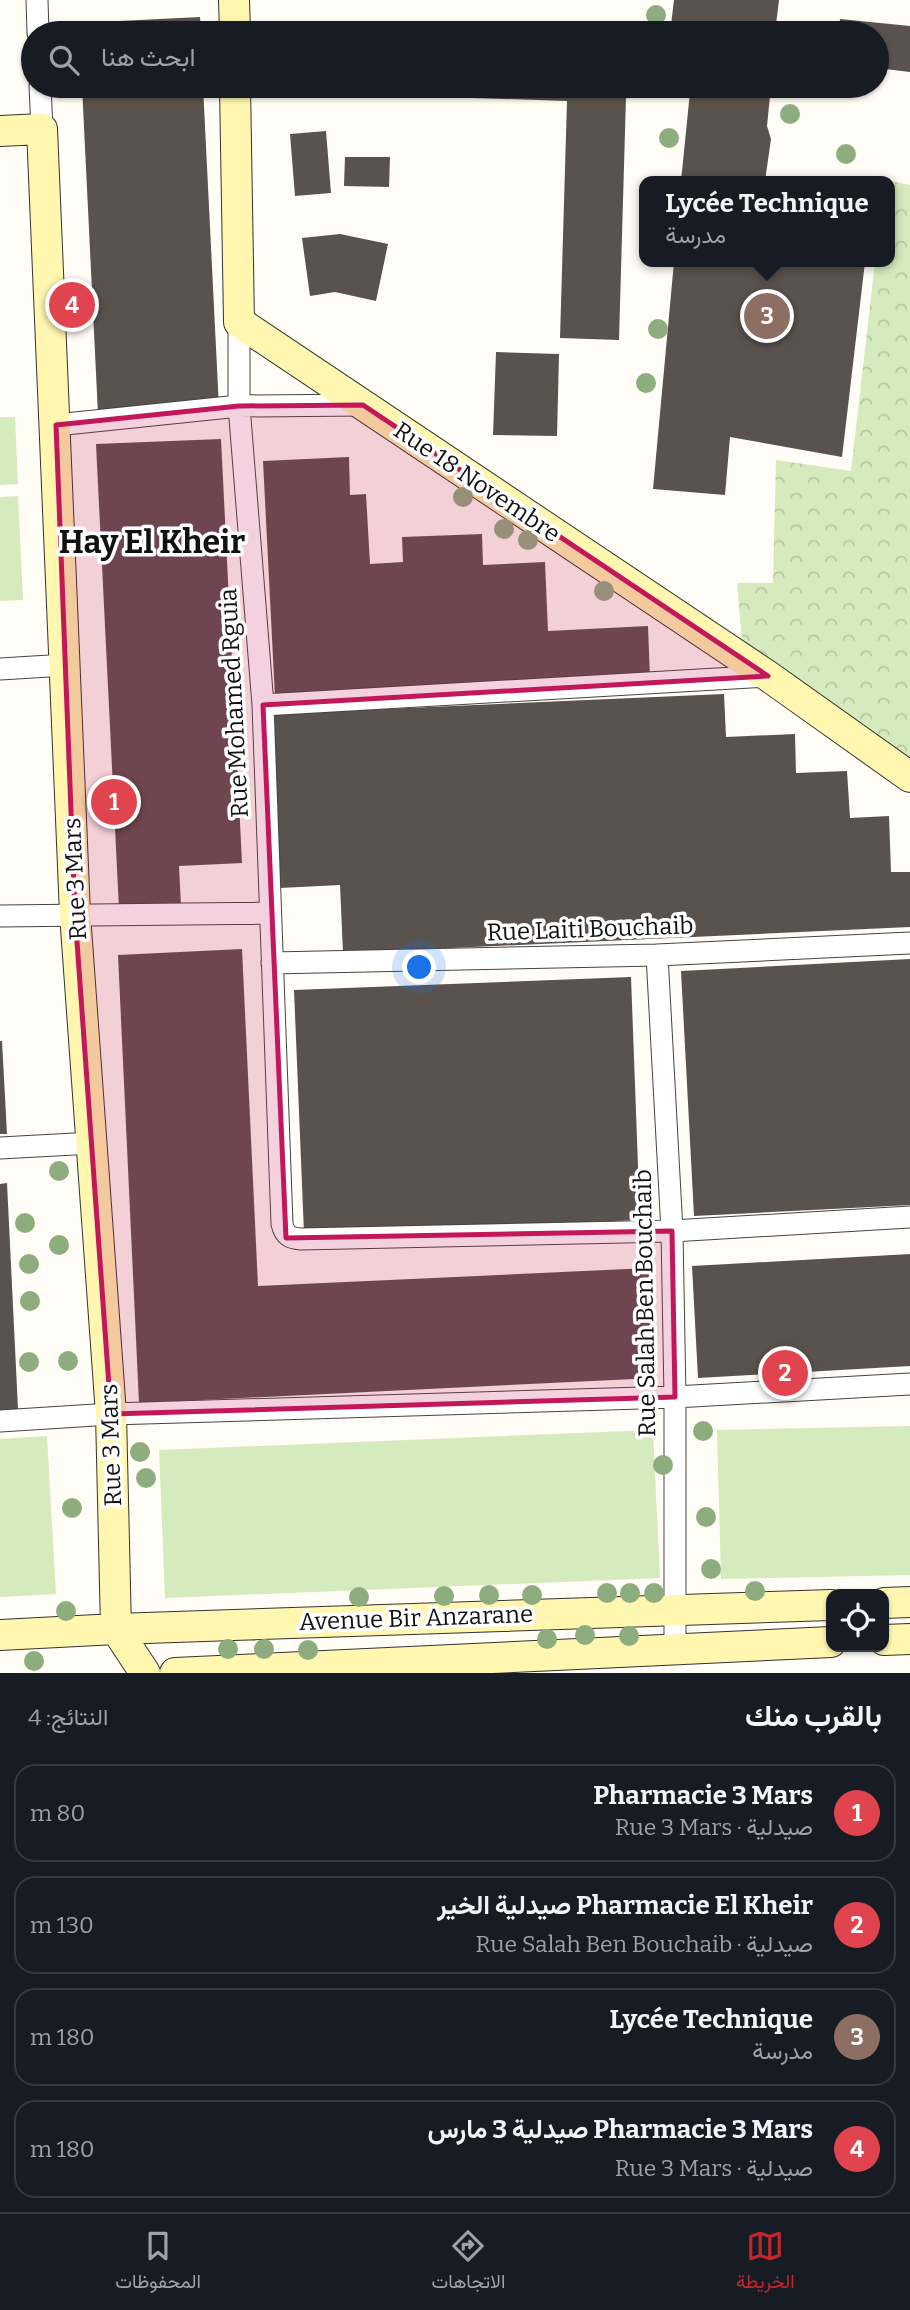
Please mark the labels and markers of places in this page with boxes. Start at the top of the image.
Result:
pin: 4 [49,279,95,331]
pin: 3 [744,290,790,342]
pin: 1 [91,776,137,828]
pin: 2 [762,1347,808,1399]

